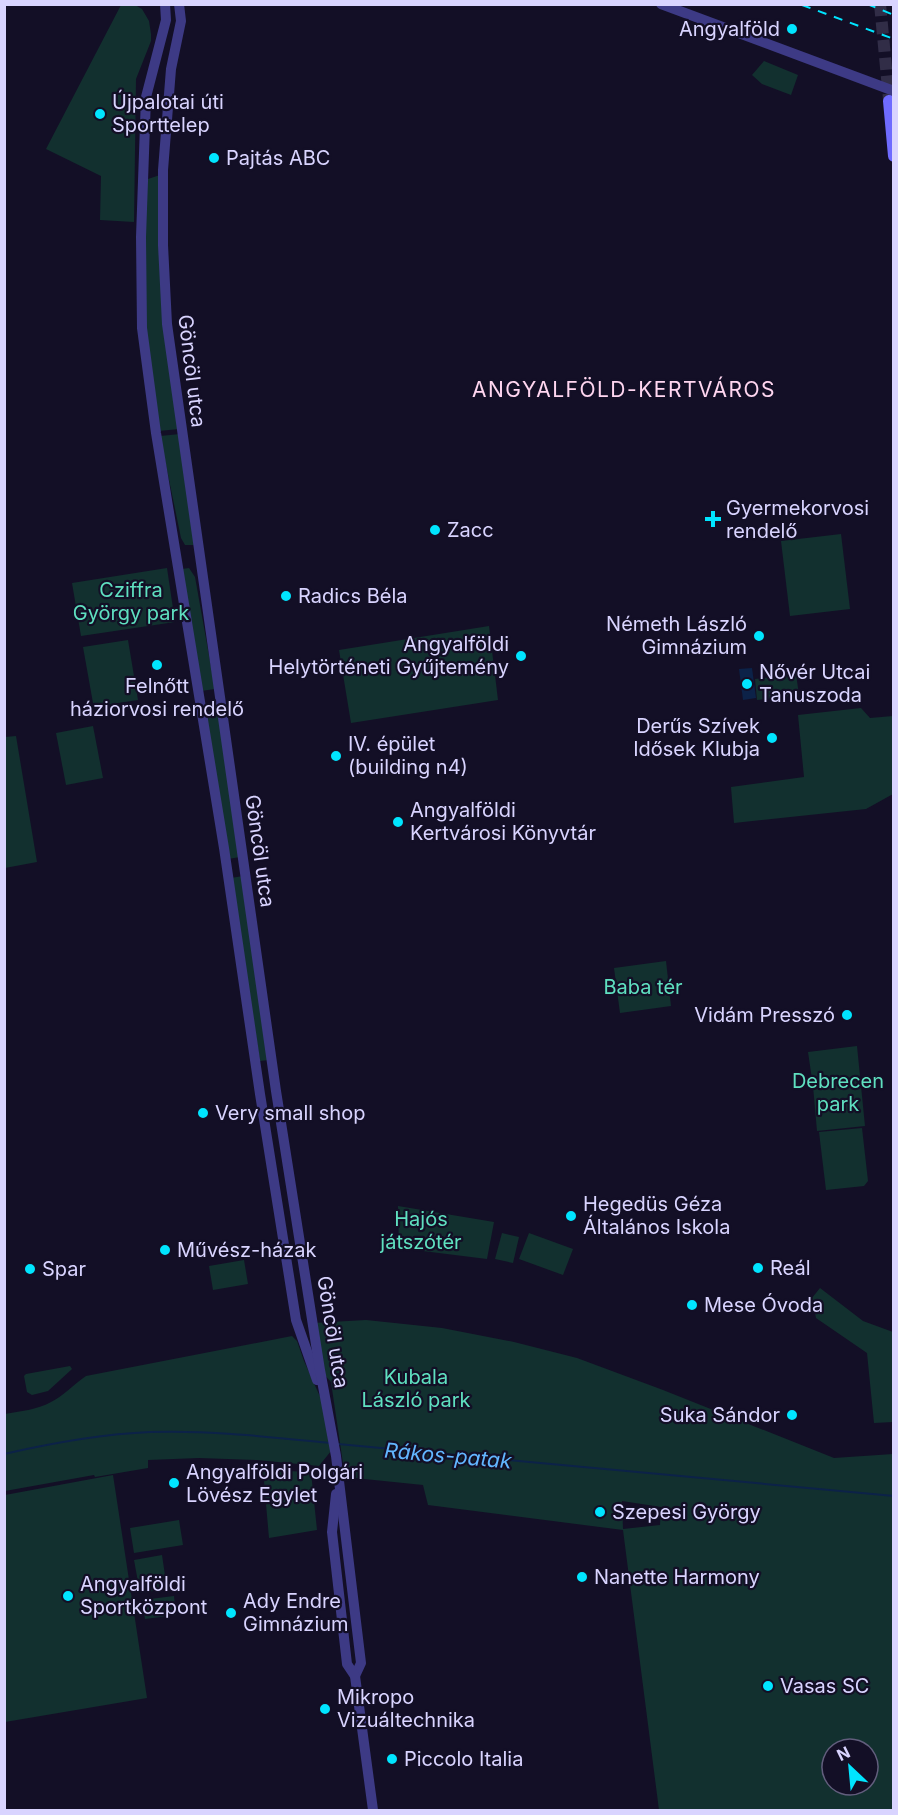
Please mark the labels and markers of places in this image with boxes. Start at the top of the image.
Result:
place label: Angyalföld [679,17,780,41]
marker: Angyalföld [785,22,799,36]
place label: Újpalotai úti Sporttelep [112,89,224,137]
marker: Újpalotai úti Sporttelep [93,107,107,121]
place label: Pajtás ABC [226,146,330,170]
marker: Pajtás ABC [207,151,221,165]
place label: Gyermekorvosi rendelő [726,496,869,543]
marker: Gyermekorvosi rendelő [704,510,722,528]
place label: Zacc [447,518,494,542]
marker: Zacc [428,523,442,537]
place label: Radics Béla [298,584,408,608]
marker: Radics Béla [279,589,293,603]
place label: Németh László Gimnázium [606,612,747,659]
marker: Németh László Gimnázium [752,629,766,643]
place label: Angyalföldi Helytörténeti Gyűjtemény [269,632,509,679]
marker: Angyalföldi Helytörténeti Gyűjtemény [514,649,528,663]
marker: Felnőtt háziorvosi rendelő [150,658,164,672]
place label: Nővér Utcai Tanuszoda [759,660,870,707]
place label: Felnőtt háziorvosi rendelő [70,674,244,721]
marker: Nővér Utcai Tanuszoda [740,677,754,691]
place label: Derűs Szívek Idősek Klubja [633,714,760,761]
marker: Derűs Szívek Idősek Klubja [765,731,779,745]
place label: IV. épület (building n4) [348,732,468,779]
marker: IV. épület (building n4) [329,749,343,763]
place label: Angyalföldi Kertvárosi Könyvtár [410,798,596,845]
marker: Angyalföldi Kertvárosi Könyvtár [391,815,405,829]
place label: Vidám Presszó [694,1003,835,1027]
marker: Vidám Presszó [840,1008,854,1022]
place label: Very small shop [215,1101,365,1125]
marker: Very small shop [196,1106,210,1120]
place label: Hegedüs Géza Általános Iskola [583,1192,730,1239]
marker: Hegedüs Géza Általános Iskola [564,1209,578,1223]
place label: Művész-házak [177,1238,317,1262]
marker: Művész-házak [158,1243,172,1257]
place label: Reál [770,1256,811,1280]
place label: Spar [42,1257,87,1281]
marker: Reál [751,1261,765,1275]
marker: Spar [23,1262,37,1276]
place label: Mese Óvoda [704,1292,823,1317]
marker: Mese Óvoda [685,1298,699,1312]
place label: Suka Sándor [660,1403,780,1427]
marker: Suka Sándor [785,1408,799,1422]
place label: Angyalföldi Polgári Lövész Egylet [186,1460,363,1507]
marker: Angyalföldi Polgári Lövész Egylet [167,1476,181,1490]
place label: Szepesi György [612,1500,761,1524]
marker: Szepesi György [593,1505,607,1519]
place label: Nanette Harmony [594,1565,760,1589]
marker: Nanette Harmony [575,1570,589,1584]
place label: Angyalföldi Sportközpont [80,1572,208,1619]
marker: Angyalföldi Sportközpont [61,1589,75,1603]
place label: Ady Endre Gimnázium [243,1589,349,1636]
marker: Ady Endre Gimnázium [224,1606,238,1620]
place label: Vasas SC [780,1674,869,1698]
marker: Vasas SC [761,1679,775,1693]
place label: Mikropo Vizuáltechnika [337,1685,475,1732]
marker: Mikropo Vizuáltechnika [318,1702,332,1716]
place label: Piccolo Italia [404,1747,523,1771]
marker: Piccolo Italia [385,1752,399,1766]

